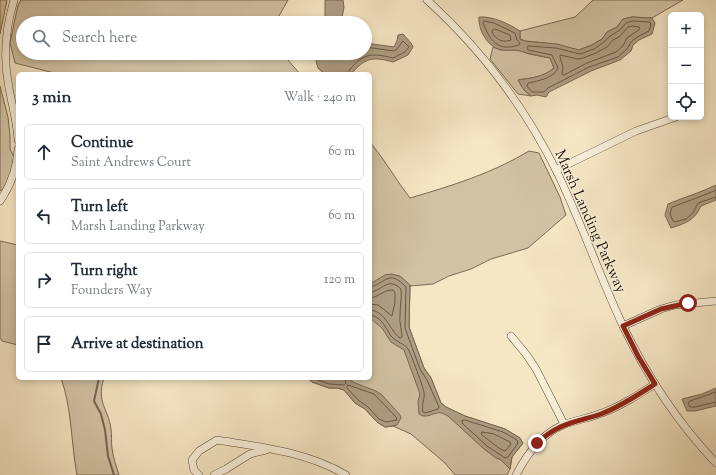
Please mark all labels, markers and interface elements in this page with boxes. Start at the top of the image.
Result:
map controls [668,12,704,120]
button: + [668,12,704,48]
search box [16,16,372,60]
icon: search [30,27,52,49]
text: Search here [62,28,137,49]
button: − [668,48,704,84]
button: locate [668,84,704,120]
text: 3 min [32,86,71,110]
text: Walk · 240 m [284,89,356,107]
text: Continue [71,133,133,154]
icon: ahead [33,141,55,163]
text: 60 m [328,143,355,161]
street label: Marsh Landing Parkway [549,147,631,297]
text: Saint Andrews Court [71,154,191,172]
text: Turn left [71,197,128,218]
icon: left [33,205,55,227]
text: 60 m [328,207,355,225]
text: Marsh Landing Parkway [71,218,205,236]
text: Turn right [71,261,137,282]
icon: right [33,269,55,291]
text: 120 m [324,271,355,289]
text: Founders Way [71,282,152,300]
route start [679,294,697,312]
icon: arrive [33,333,55,355]
text: Arrive at destination [71,334,204,355]
route end [528,434,546,452]

